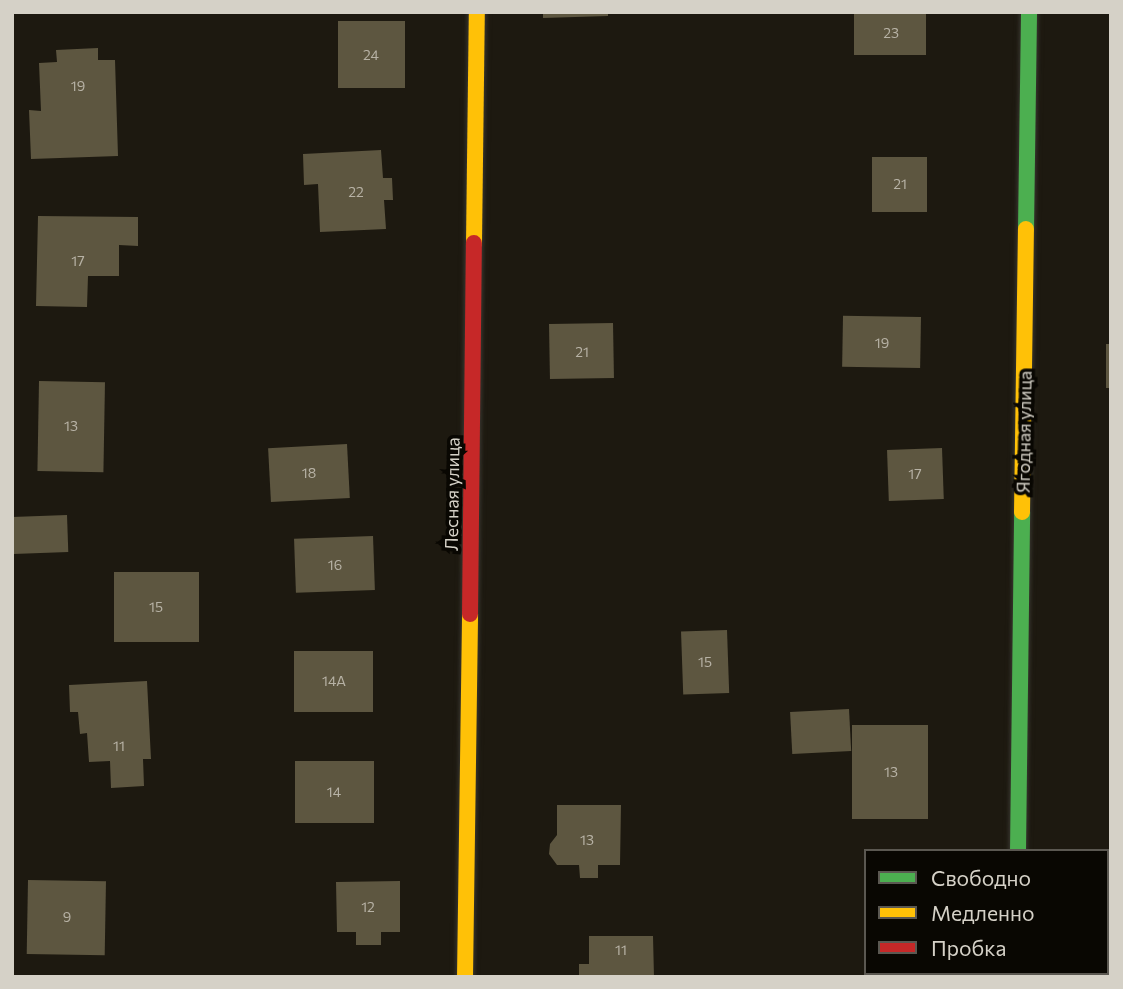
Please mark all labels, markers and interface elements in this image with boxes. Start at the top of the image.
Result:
house number: 23 [883,25,899,41]
house number: 24 [363,47,379,63]
house number: 19 [71,78,85,94]
house number: 21 [893,176,907,192]
house number: 22 [348,184,364,200]
house number: 17 [71,253,85,269]
house number: 19 [875,335,889,351]
house number: 21 [575,344,589,360]
street label: Ягодная улица [1012,370,1036,494]
house number: 13 [64,418,78,434]
street label: Лесная улица [440,437,464,551]
house number: 18 [302,465,316,481]
house number: 17 [908,466,922,482]
house number: 16 [328,557,342,573]
house number: 15 [149,599,163,615]
house number: 15 [698,654,712,670]
house number: 14А [322,673,346,689]
house number: 11 [113,738,125,754]
house number: 13 [884,764,898,780]
house number: 14 [327,784,341,800]
house number: 13 [580,832,594,848]
legend [864,849,1109,975]
text: Свободно [931,865,1031,890]
house number: 12 [361,899,375,915]
text: Медленно [931,900,1035,925]
house number: 9 [63,909,71,925]
text: Пробка [931,935,1006,960]
house number: 11 [615,942,627,958]

